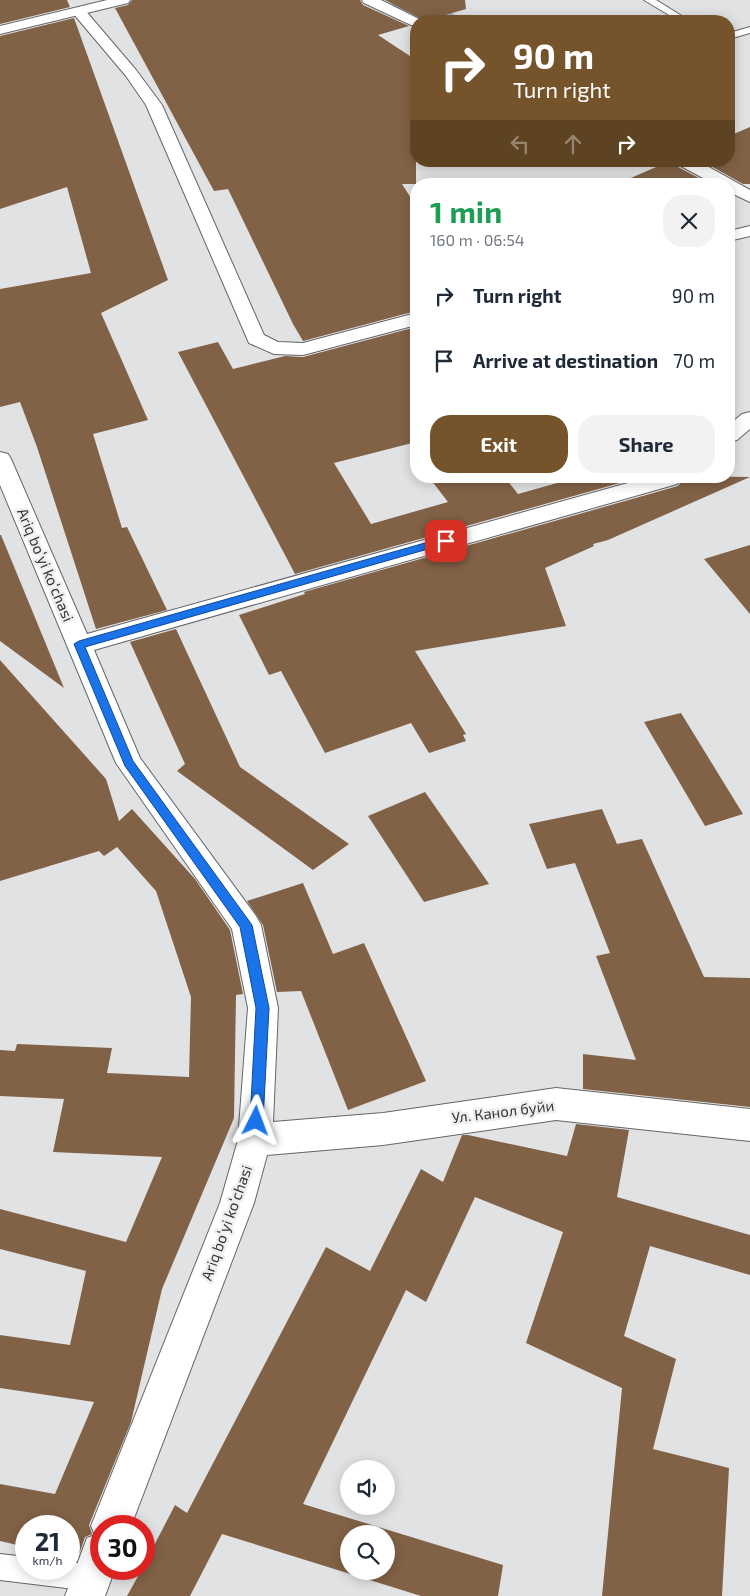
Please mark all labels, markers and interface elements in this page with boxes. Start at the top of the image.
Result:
text: 90 m [513,34,594,76]
icon: right [430,35,495,100]
text: Turn right [513,76,611,102]
icon: left [506,130,534,158]
icon: ahead [559,130,587,158]
icon: right [612,130,640,158]
text: 1 min [430,193,502,229]
button: close [663,195,715,247]
text: 160 m · 06:54 [430,230,525,249]
icon: right [430,282,458,310]
text: Turn right [473,284,561,307]
text: 90 m [672,284,715,307]
icon: arrive [430,347,458,375]
text: Arrive at destination [473,349,658,372]
text: 70 m [673,349,715,372]
button: Exit [430,415,568,473]
button: Share [578,415,715,473]
street label: Ariq boʻyi koʻchasi [14,505,78,624]
pin [425,520,467,562]
icon: arrive [432,527,460,555]
position arrow [229,1094,281,1146]
street label: Ул. Канол буйи [451,1096,555,1127]
street label: Ariq boʻyi koʻchasi [197,1163,255,1283]
map controls [340,1460,395,1580]
button: sound [340,1460,395,1515]
speed limit sign: 30 [90,1515,155,1580]
button: search [340,1525,395,1580]
text: 21 [35,1526,60,1556]
text: km/h [33,1553,62,1567]

